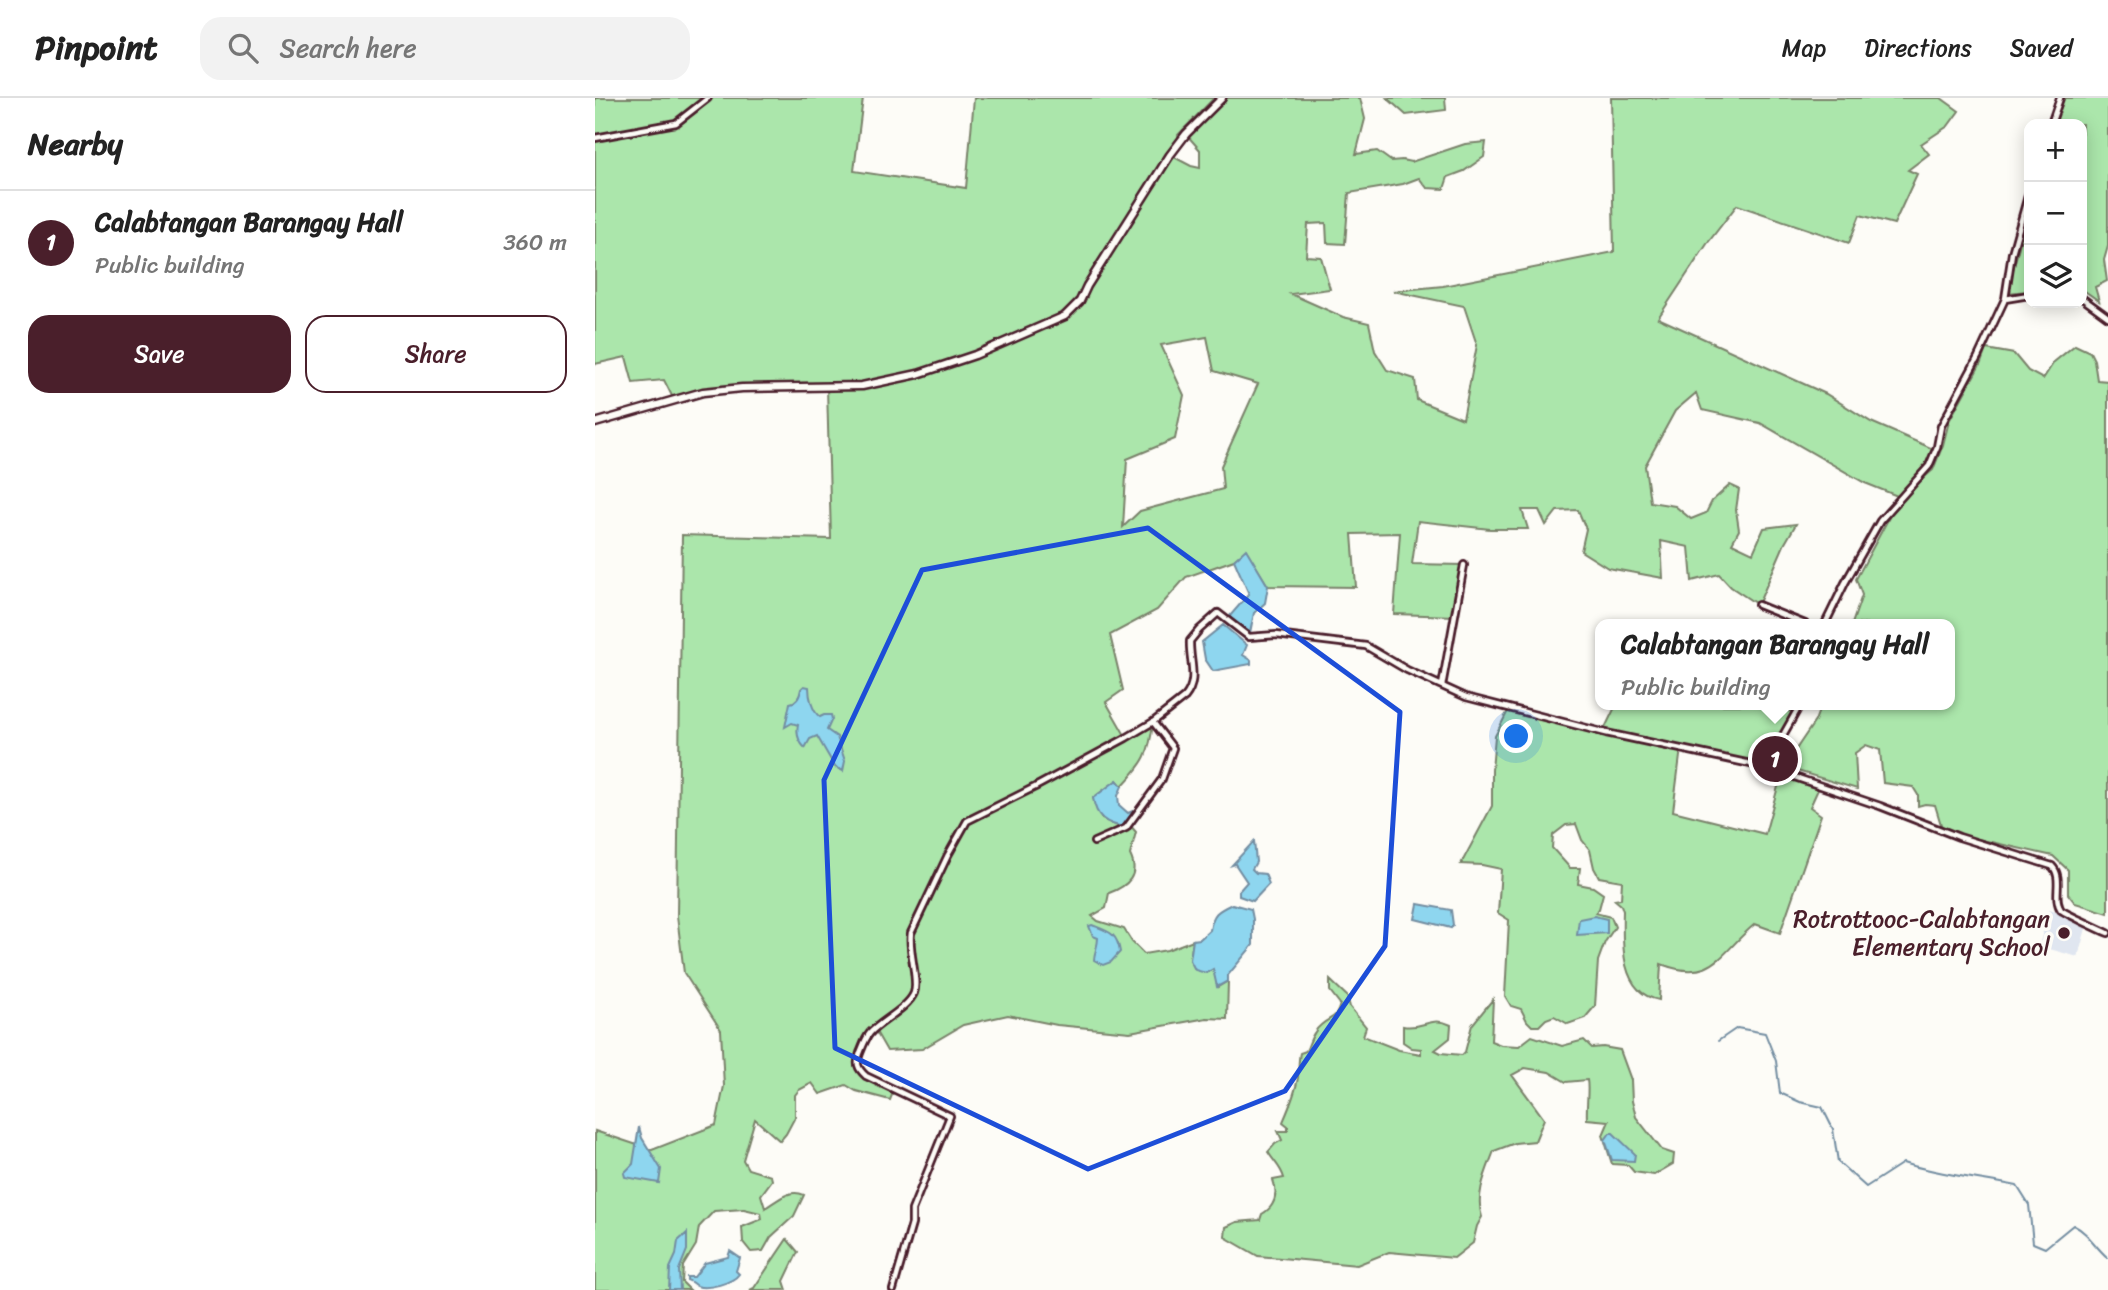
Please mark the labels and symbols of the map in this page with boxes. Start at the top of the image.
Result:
your location [1499,719,1533,753]
pin: 1 [1752,733,1798,785]
place label: Rotrottooc-Calabtangan Elementary School [1793,898,2051,968]
marker: Rotrottooc-Calabtangan Elementary School [2056,925,2072,941]

